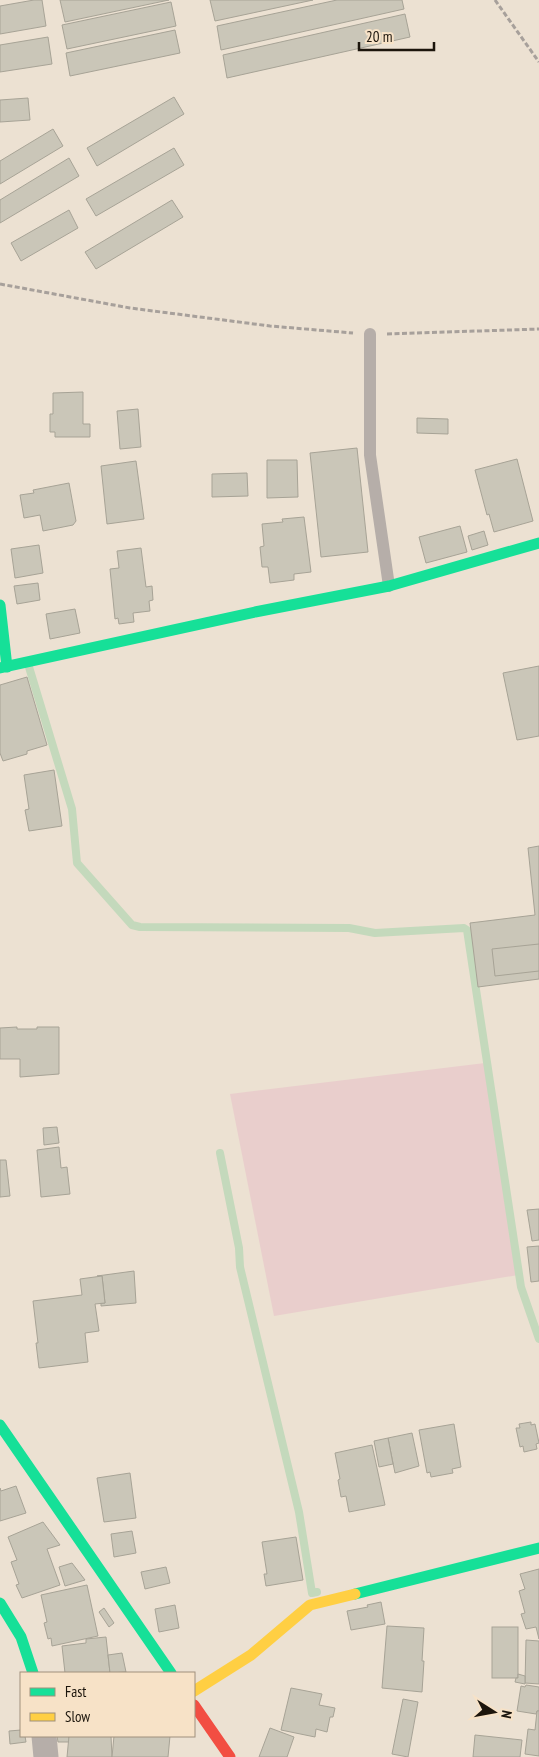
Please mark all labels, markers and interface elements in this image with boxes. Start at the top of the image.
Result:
scale bar [359,20,434,52]
text: 20 m [366,27,392,46]
legend [20,1672,195,1737]
text: Fast [65,1682,86,1701]
north arrow [469,1687,519,1737]
text: Slow [65,1707,90,1726]
text: N [497,1709,516,1720]

